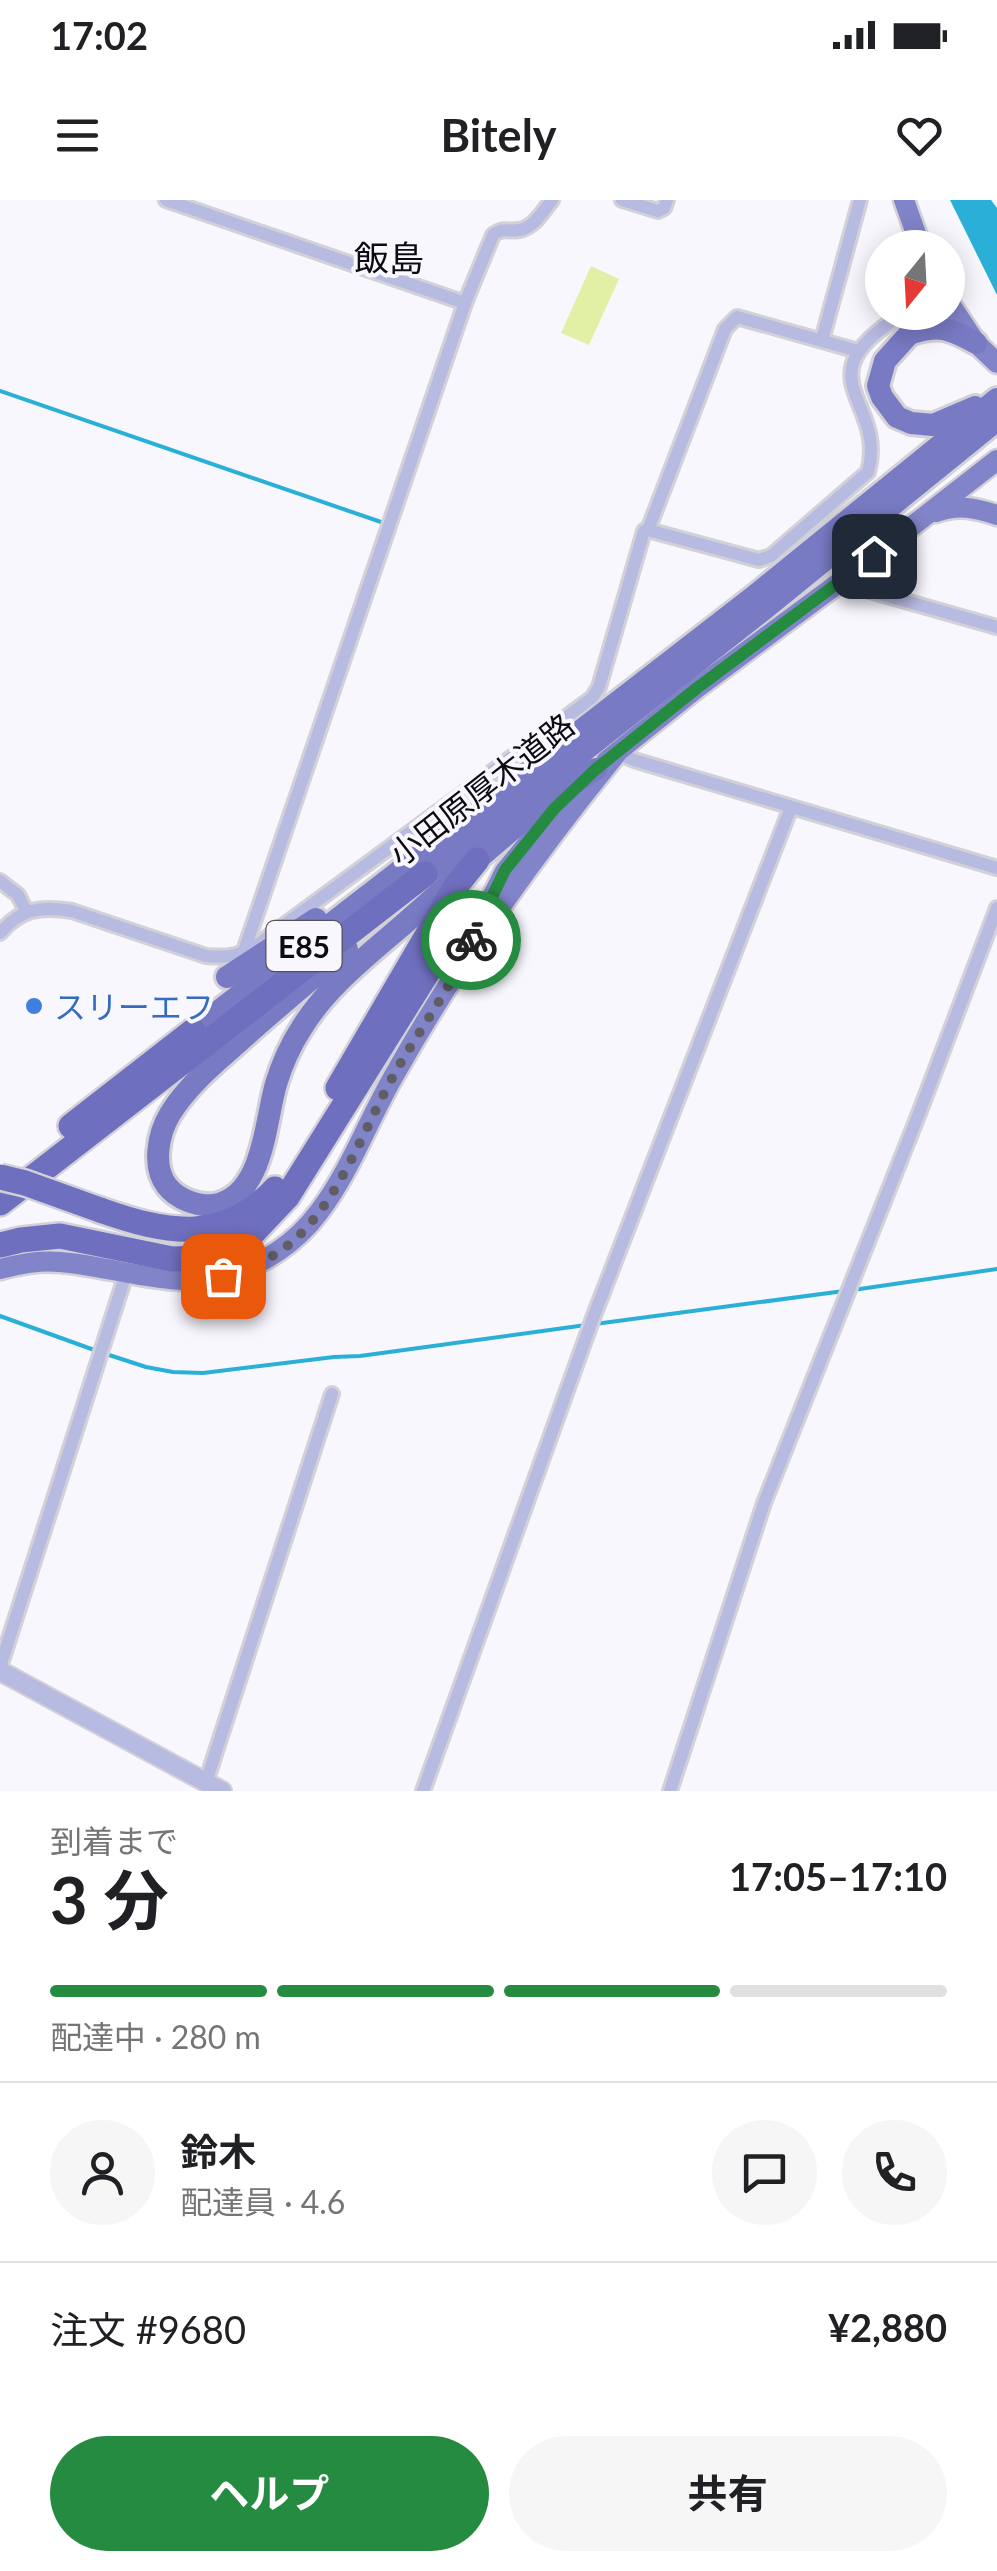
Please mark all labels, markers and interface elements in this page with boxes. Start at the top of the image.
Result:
text: 17:02 [50,12,148,58]
icon: menu [50,108,105,163]
text: Bitely [440,108,557,162]
icon: heart [892,108,947,163]
north arrow [865,230,965,330]
map controls [865,230,965,330]
district label: 飯島 [354,236,424,278]
pin [832,514,917,599]
icon: home [847,529,902,584]
street label: 小田原厚木道路 [381,705,581,873]
courier [421,890,521,990]
icon: bike [444,913,499,968]
road number: E85 [266,921,342,971]
place label: スリーエフ [54,987,214,1026]
marker: スリーエフ [23,995,45,1017]
pin [181,1234,266,1319]
icon: bag [196,1249,251,1304]
text: 到着まで [50,1821,178,1860]
text: 17:05–17:10 [729,1853,947,1899]
text: 3 分 [50,1860,169,1938]
text: 配達中 · 280 m [50,2017,261,2056]
button: person [50,2120,155,2225]
button: chat [712,2120,817,2225]
button: phone [842,2120,947,2225]
text: 鈴木 [180,2128,256,2174]
text: 配達員 · 4.6 [180,2182,345,2221]
text: ¥2,880 [828,2304,947,2350]
text: 注文 #9680 [50,2306,246,2352]
button: ヘルプ [50,2436,489,2551]
button: 共有 [509,2436,947,2551]

